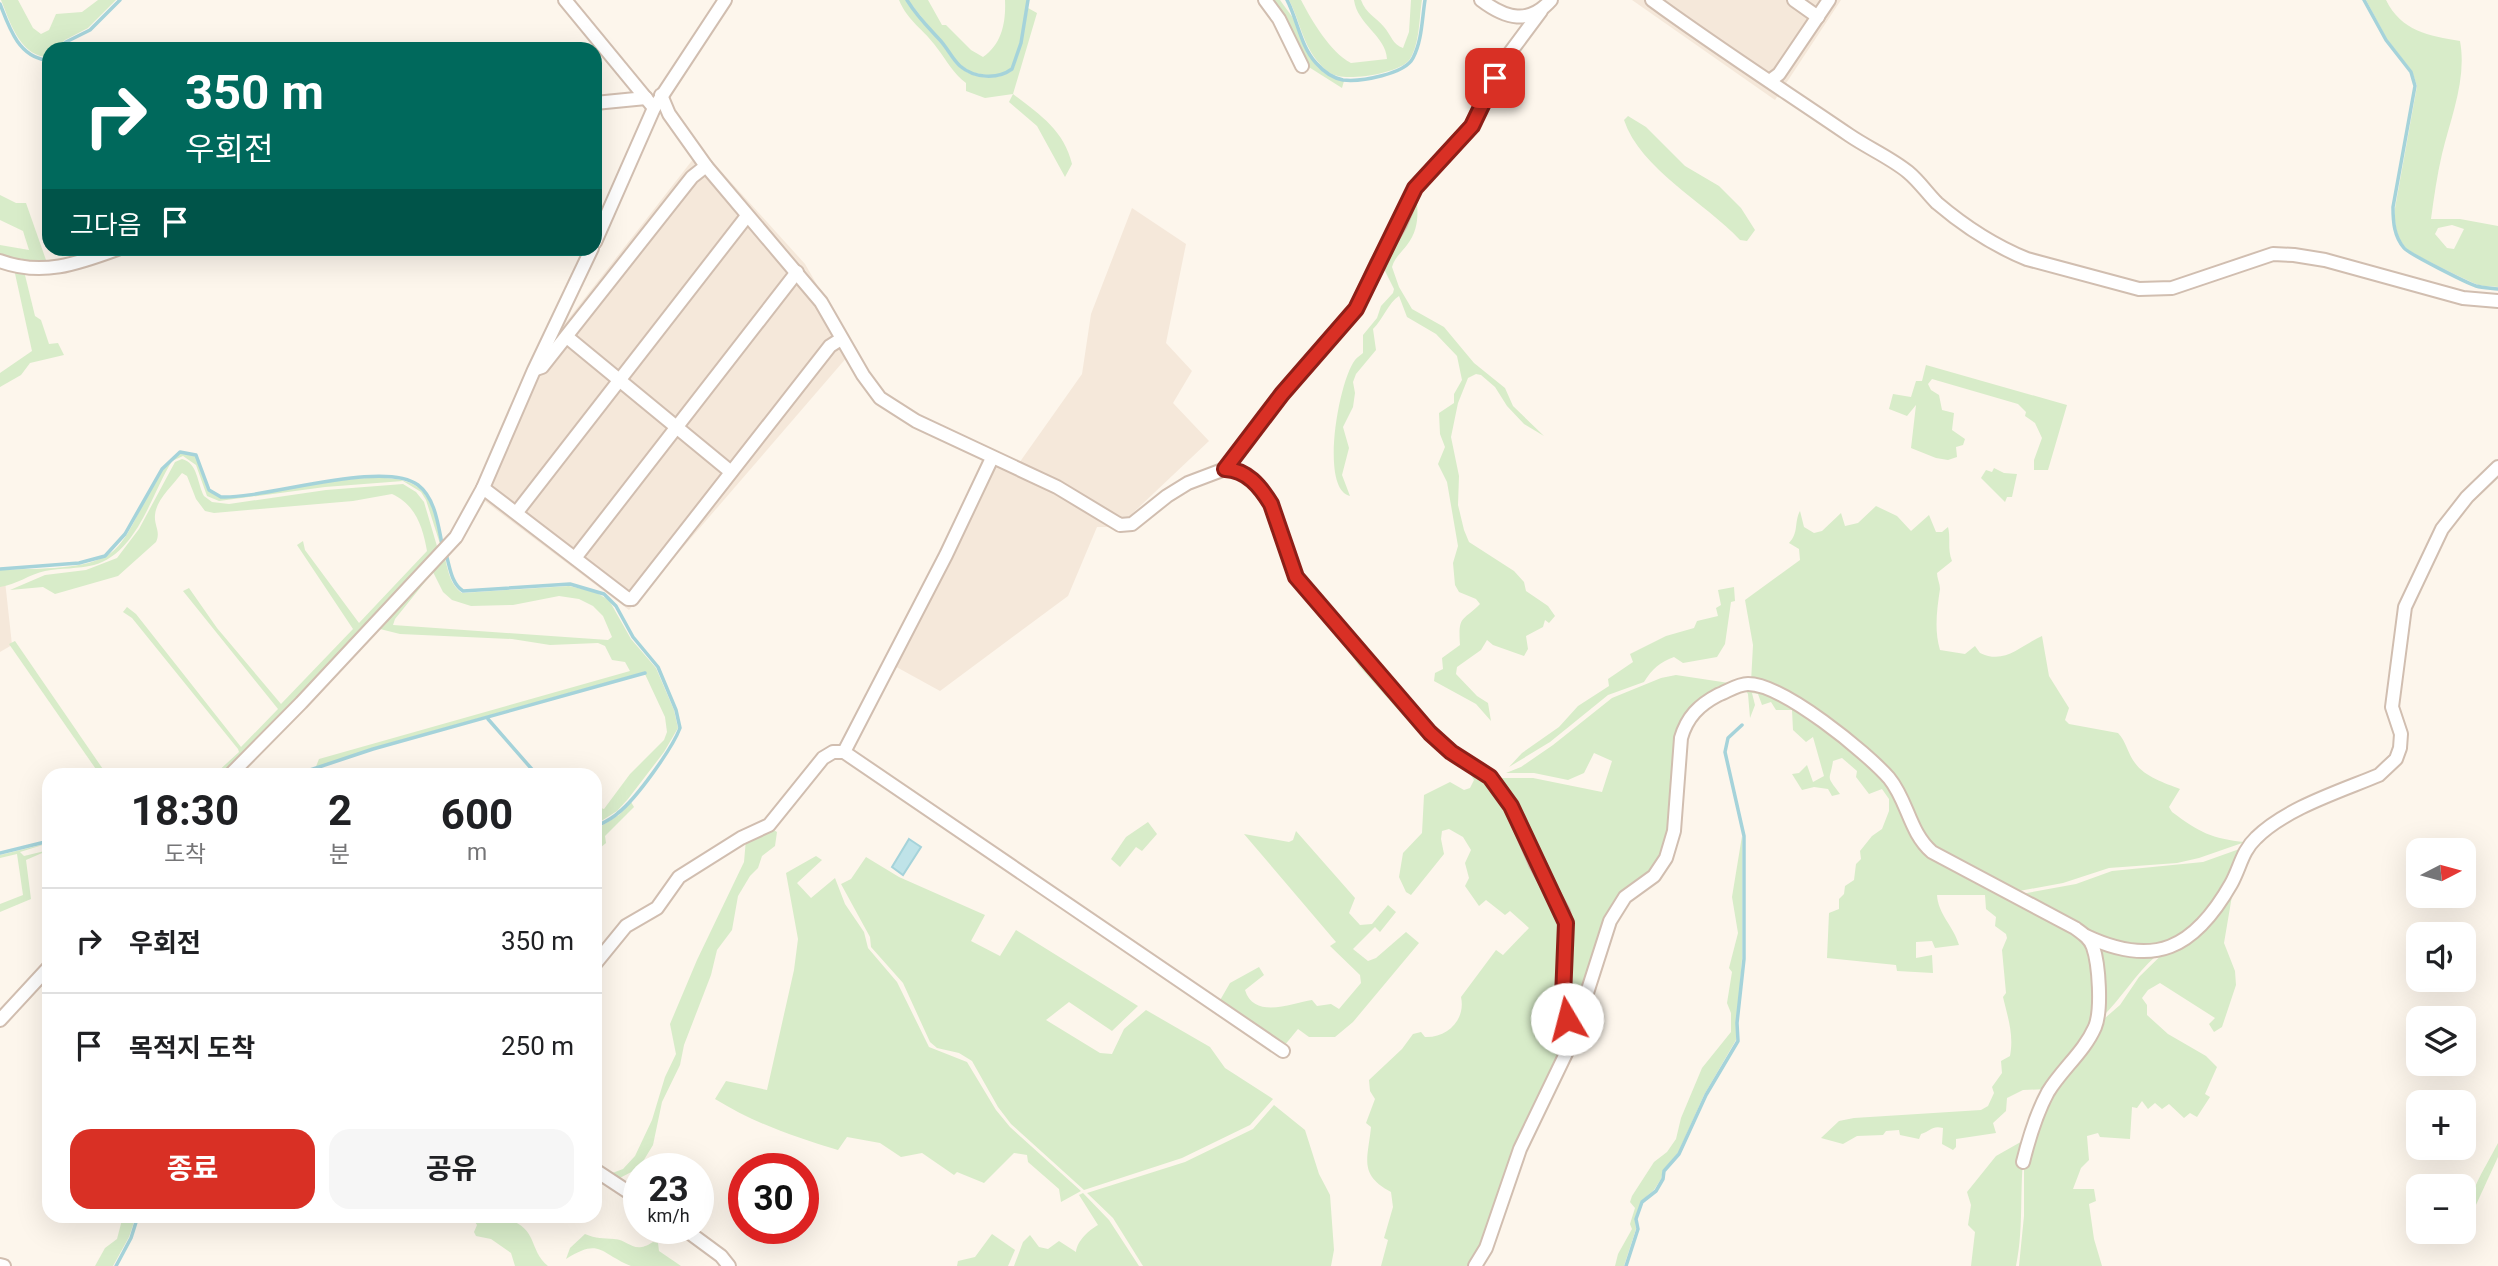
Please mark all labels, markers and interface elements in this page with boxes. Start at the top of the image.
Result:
pin [1465,48,1525,108]
icon: arrive [1476,59,1514,97]
text: 350 m [185,64,324,121]
icon: right [70,70,161,161]
text: 우회전 [185,130,273,168]
icon: arrive [156,203,194,241]
text: 그다음 [70,210,142,240]
text: 18:30 [131,786,239,835]
text: 2 [328,786,352,835]
text: 600 [441,790,513,839]
north arrow [2406,838,2476,908]
map controls [2406,838,2476,1244]
text: m [467,839,487,866]
text: 도착 [164,841,206,868]
text: 분 [329,841,351,868]
icon: right [70,922,108,960]
button: sound [2406,922,2476,992]
text: 350 m [501,926,574,956]
text: 우회전 [129,928,201,958]
position arrow [1530,982,1604,1056]
button: layers [2406,1006,2476,1076]
icon: arrive [70,1027,108,1065]
text: 250 m [501,1031,574,1061]
text: 목적지 도착 [129,1033,255,1063]
button: + [2406,1090,2476,1160]
button: 종료 [70,1129,315,1209]
button: 공유 [329,1129,574,1209]
speed limit sign: 30 [728,1153,819,1244]
text: 23 [648,1169,689,1210]
button: − [2406,1174,2476,1244]
text: km/h [647,1205,690,1226]

